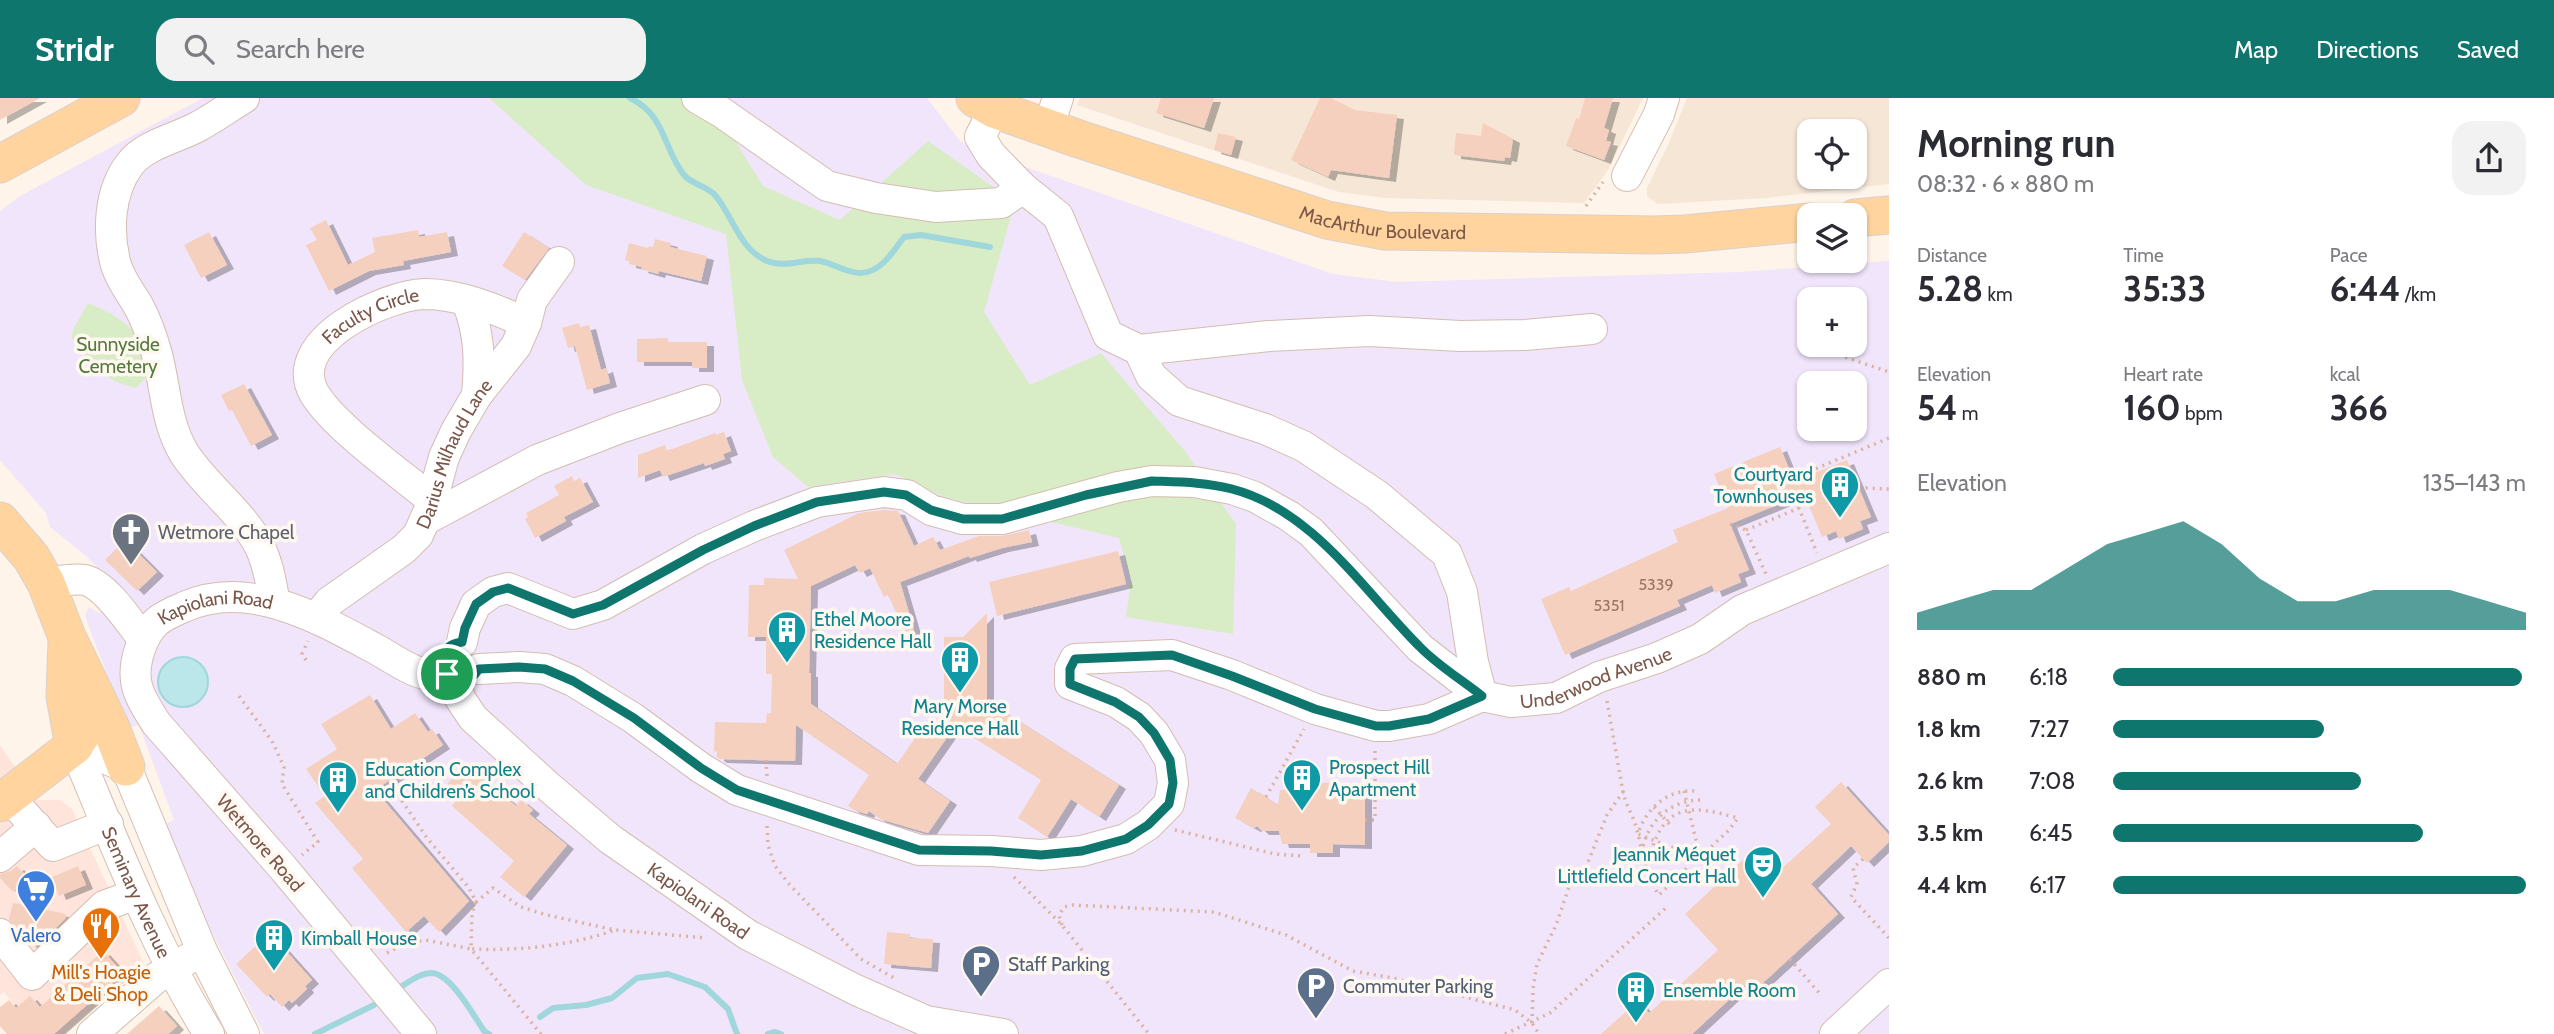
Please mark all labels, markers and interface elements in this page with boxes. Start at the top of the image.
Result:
search box [156,18,646,81]
text: Stridr [35,29,114,69]
icon: search [180,30,218,68]
text: Search here [236,33,365,65]
text: Map [2234,35,2278,64]
text: Directions [2316,35,2419,64]
text: Saved [2457,35,2519,64]
map controls [1797,119,1867,441]
button: locate [1797,119,1867,189]
text: Morning run [1917,120,2116,167]
button: share [2452,121,2526,195]
text: 08:32 · 6 × 880 m [1917,170,2094,198]
street label: MacArthur Boulevard [1297,200,1466,244]
button: layers [1797,203,1867,273]
text: Distance [1917,244,1987,267]
text: Time [2123,244,2164,267]
text: Pace [2330,244,2368,267]
text: 5.28 [1917,267,1983,310]
text: 35:33 [2123,267,2207,310]
text: 6:44 [2330,267,2401,310]
street label: Faculty Circle [317,283,421,349]
text: km [1983,283,2013,306]
text: /km [2401,283,2436,306]
button: + [1797,287,1867,357]
park label: Sunnyside Cemetery [76,333,160,378]
text: Elevation [1917,363,1991,386]
text: Heart rate [2123,363,2203,386]
text: kcal [2330,363,2360,386]
button: − [1797,371,1867,441]
street label: Darius Milhaud Lane [411,374,497,532]
text: 54 [1917,386,1958,429]
text: 160 [2123,386,2181,429]
text: 366 [2330,386,2388,429]
text: m [1958,402,1978,425]
text: bpm [2181,402,2223,425]
place label: Courtyard Townhouses [1713,463,1813,508]
building icon: Courtyard Townhouses [1819,464,1861,519]
text: Elevation [1917,469,2007,497]
text: 135–143 m [2423,469,2526,497]
church icon: Wetmore Chapel [110,511,152,566]
place label: Wetmore Chapel [158,521,295,544]
house number: 5339 [1638,575,1674,594]
street label: Kapiolani Road [153,585,276,629]
house number: 5351 [1593,596,1625,615]
place label: Ethel Moore Residence Hall [814,608,932,653]
building icon: Ethel Moore Residence Hall [766,609,808,664]
building icon: Mary Morse Residence Hall [939,639,981,694]
street label: Underwood Avenue [1519,641,1676,713]
pin [417,644,477,704]
icon: arrive [428,655,466,693]
text: 880 m [1917,663,1986,691]
text: 6:18 [2029,663,2068,691]
place label: Mary Morse Residence Hall [901,695,1019,740]
text: 1.8 km [1917,715,1981,743]
text: 7:27 [2029,715,2069,743]
place label: Prospect Hill Apartment [1329,756,1430,801]
building icon: Prospect Hill Apartment [1281,757,1323,812]
place label: Education Complex and Children’s School [365,758,535,803]
building icon: Education Complex and Children’s School [317,759,359,814]
text: 2.6 km [1917,767,1984,795]
text: 7:08 [2029,767,2075,795]
street label: Wetmore Road [211,790,309,896]
text: 3.5 km [1917,819,1983,847]
text: 6:45 [2029,819,2073,847]
street label: Seminary Avenue [97,823,176,962]
place label: Jeannik Méquet Littlefield Concert Hall [1558,843,1737,888]
theatre icon: Jeannik Méquet Littlefield Concert Hall [1742,844,1784,899]
street label: Kapiolani Road [643,857,754,944]
supermarket icon: Valero [15,868,57,923]
text: 4.4 km [1917,871,1987,899]
text: 6:17 [2029,871,2066,899]
restaurant icon: Mill's Hoagie & Deli Shop [80,905,122,960]
building icon: Kimball House [253,917,295,972]
place label: Valero [11,924,61,947]
place label: Kimball House [301,927,417,950]
parking icon: Staff Parking [960,943,1002,998]
place label: Staff Parking [1008,953,1110,976]
place label: Mill's Hoagie & Deli Shop [51,961,151,1006]
parking icon: Commuter Parking [1295,965,1337,1020]
building icon: Ensemble Room [1615,969,1657,1024]
place label: Commuter Parking [1343,975,1493,998]
place label: Ensemble Room [1663,979,1796,1002]

